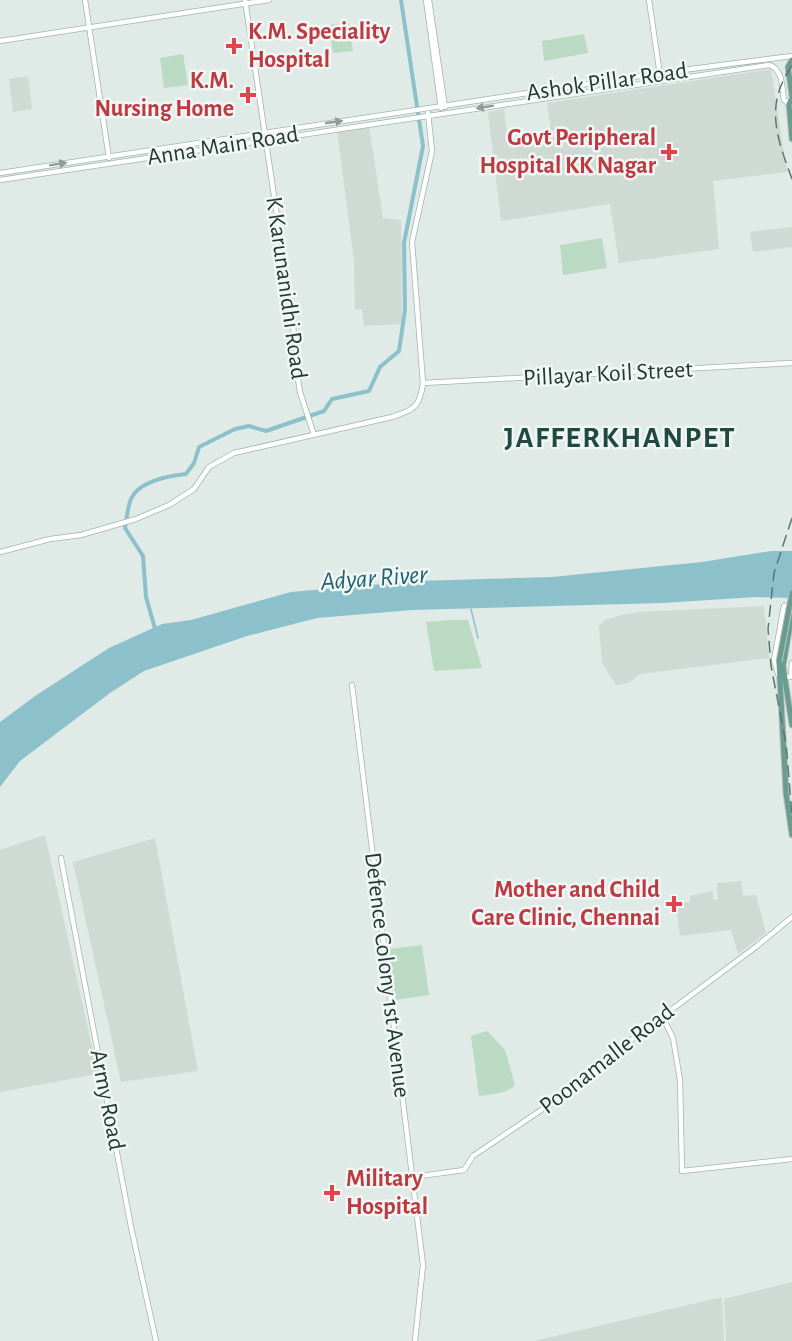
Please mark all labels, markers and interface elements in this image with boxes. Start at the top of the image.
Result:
place label: K.M. Speciality Hospital [248,20,390,72]
marker: K.M. Speciality Hospital [225,37,243,55]
street label: Ashok Pillar Road [525,59,689,105]
place label: K.M. Nursing Home [94,69,234,121]
marker: K.M. Nursing Home [239,86,257,104]
one-way arrow [476,102,495,111]
one-way arrow [324,118,343,127]
street label: Anna Main Road [146,122,300,170]
place label: Govt Peripheral Hospital KK Nagar [479,126,657,178]
marker: Govt Peripheral Hospital KK Nagar [660,143,678,161]
one-way arrow [48,160,67,169]
street label: K Karunanidhi Road [261,195,311,381]
street label: Pillayar Koil Street [523,358,694,390]
district label: JAFFERKHANPET [504,423,736,453]
water label: Adyar River [319,561,430,595]
street label: Defence Colony 1st Avenue [360,851,414,1099]
place label: Mother and Child Care Clinic, Chennai [471,878,660,930]
marker: Mother and Child Care Clinic, Chennai [665,895,683,913]
street label: Poonamalle Road [535,999,679,1119]
street label: Army Road [85,1048,129,1152]
place label: Military Hospital [346,1167,428,1219]
marker: Military Hospital [323,1184,341,1202]

